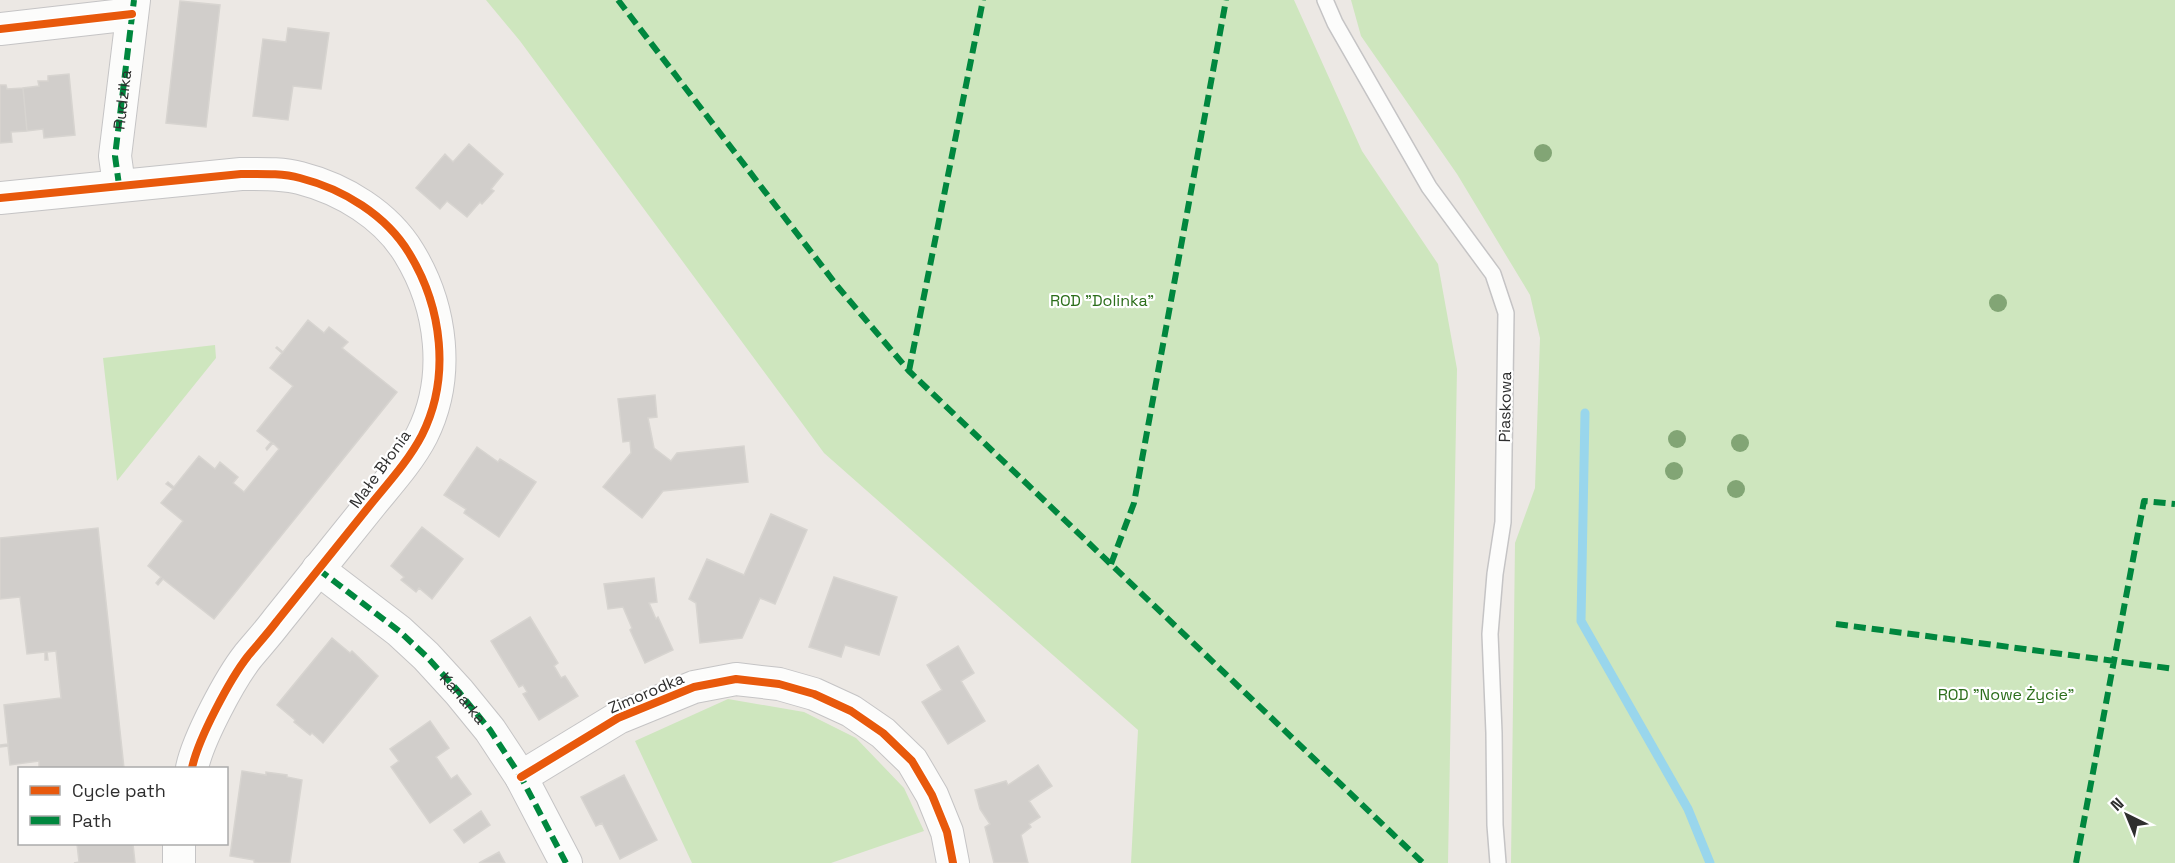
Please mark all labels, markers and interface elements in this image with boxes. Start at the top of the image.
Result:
street label: Rudzika [108,69,136,131]
park label: ROD "Dolinka" [1050,290,1154,311]
street label: Piaskowa [1494,371,1516,443]
street label: Małe Błonia [345,426,415,512]
street label: Kanarka [435,668,491,728]
street label: Zimorodka [605,668,687,718]
park label: ROD "Nowe Życie" [1938,684,2074,705]
legend [18,767,228,845]
text: Cycle path [72,779,166,802]
north arrow [2097,785,2157,845]
text: N [2106,793,2128,816]
text: Path [72,809,112,832]

